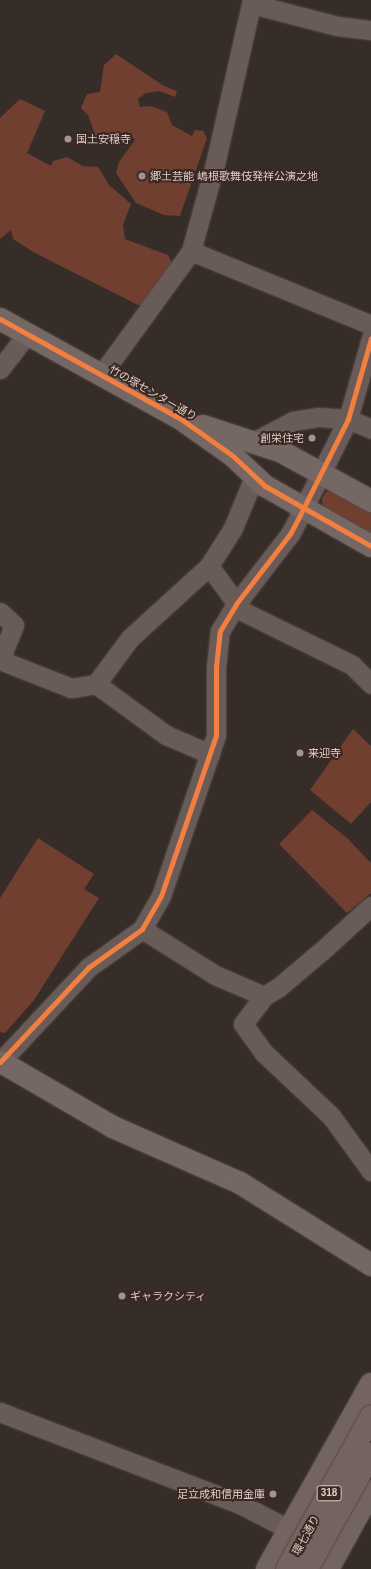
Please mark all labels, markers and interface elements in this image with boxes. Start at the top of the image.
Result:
place label: 国土安穏寺 [76,132,131,146]
marker: 国土安穏寺 [63,134,73,144]
place label: 郷土芸能 嶋根歌舞伎発祥公演之地 [150,169,318,183]
marker: 郷土芸能 嶋根歌舞伎発祥公演之地 [137,171,147,181]
street label: 竹の塚センター通り [107,363,199,423]
place label: 創栄住宅 [260,431,304,445]
marker: 創栄住宅 [307,433,317,443]
place label: 来迎寺 [308,746,341,760]
marker: 来迎寺 [295,748,305,758]
place label: ギャラクシティ [130,1289,207,1303]
marker: ギャラクシティ [117,1291,127,1301]
road number: 318 [316,1485,342,1501]
place label: 足立成和信用金庫 [177,1487,265,1501]
marker: 足立成和信用金庫 [268,1489,278,1499]
street label: 環七通り [290,1513,322,1557]

